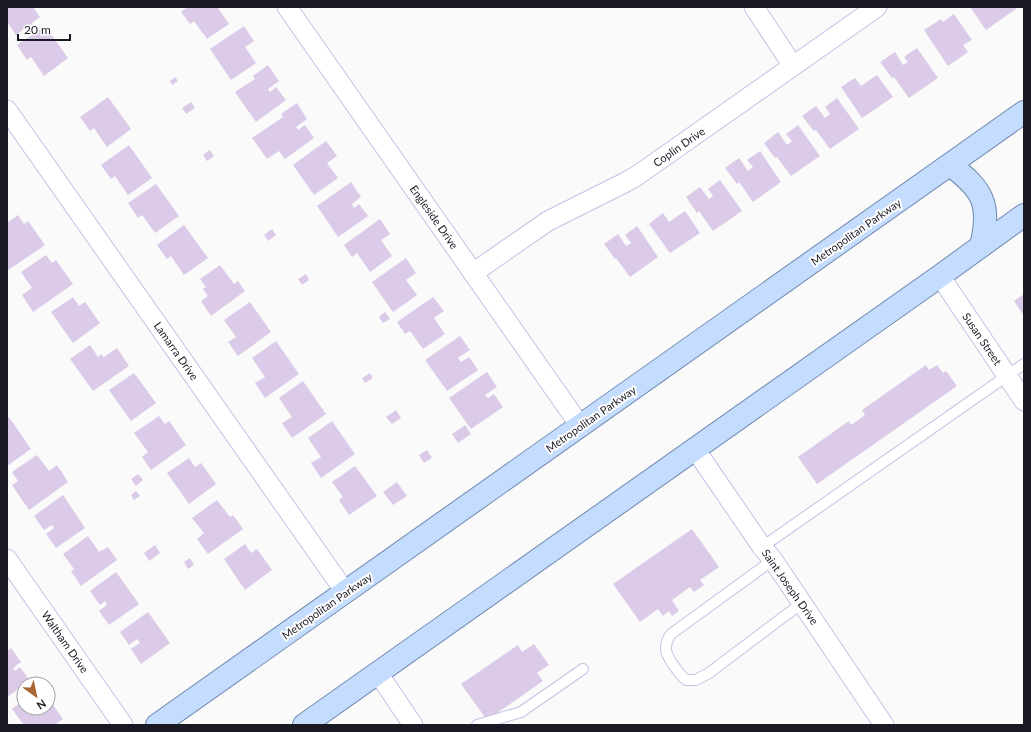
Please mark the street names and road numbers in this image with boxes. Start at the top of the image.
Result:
street label: Coplin Drive [650,124,707,169]
street label: Engleside Drive [408,182,461,251]
street label: Metropolitan Parkway [808,195,903,268]
street label: Susan Street [960,310,1005,367]
street label: Lamarra Drive [152,319,201,382]
street label: Metropolitan Parkway [543,382,638,455]
street label: Saint Joseph Drive [760,546,821,627]
street label: Metropolitan Parkway [279,569,374,642]
street label: Waltham Drive [39,608,92,675]

